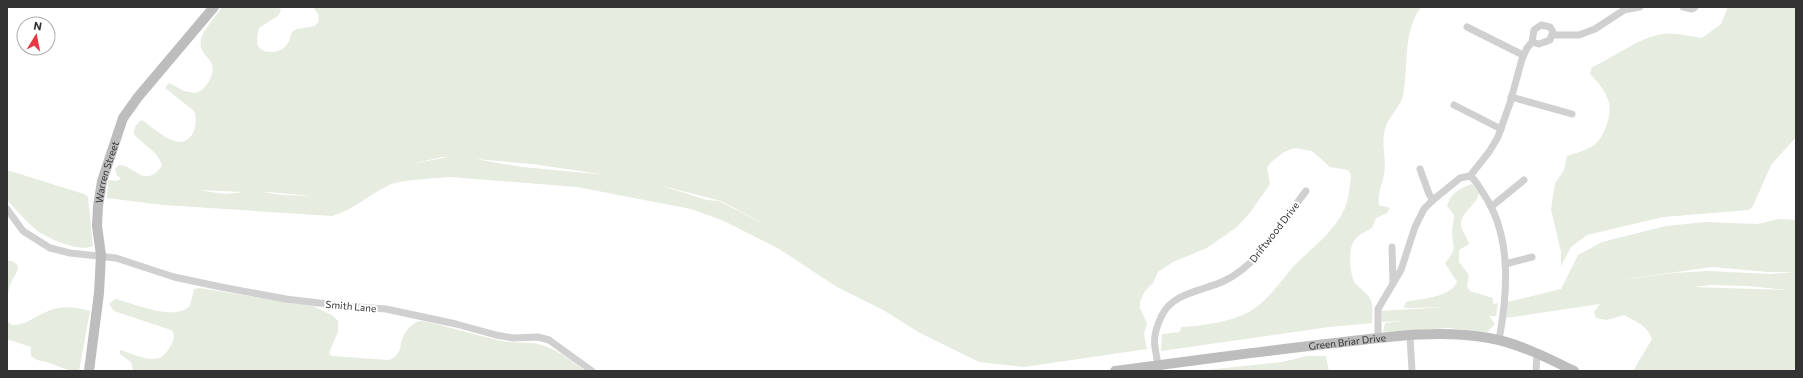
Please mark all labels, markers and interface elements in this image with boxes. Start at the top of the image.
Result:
north arrow [16,16,56,56]
text: N [33,19,43,33]
street label: Warren Street [93,140,121,204]
street label: Driftwood Drive [1247,199,1301,265]
street label: Smith Lane [325,298,377,314]
street label: Green Briar Drive [1308,331,1386,352]

